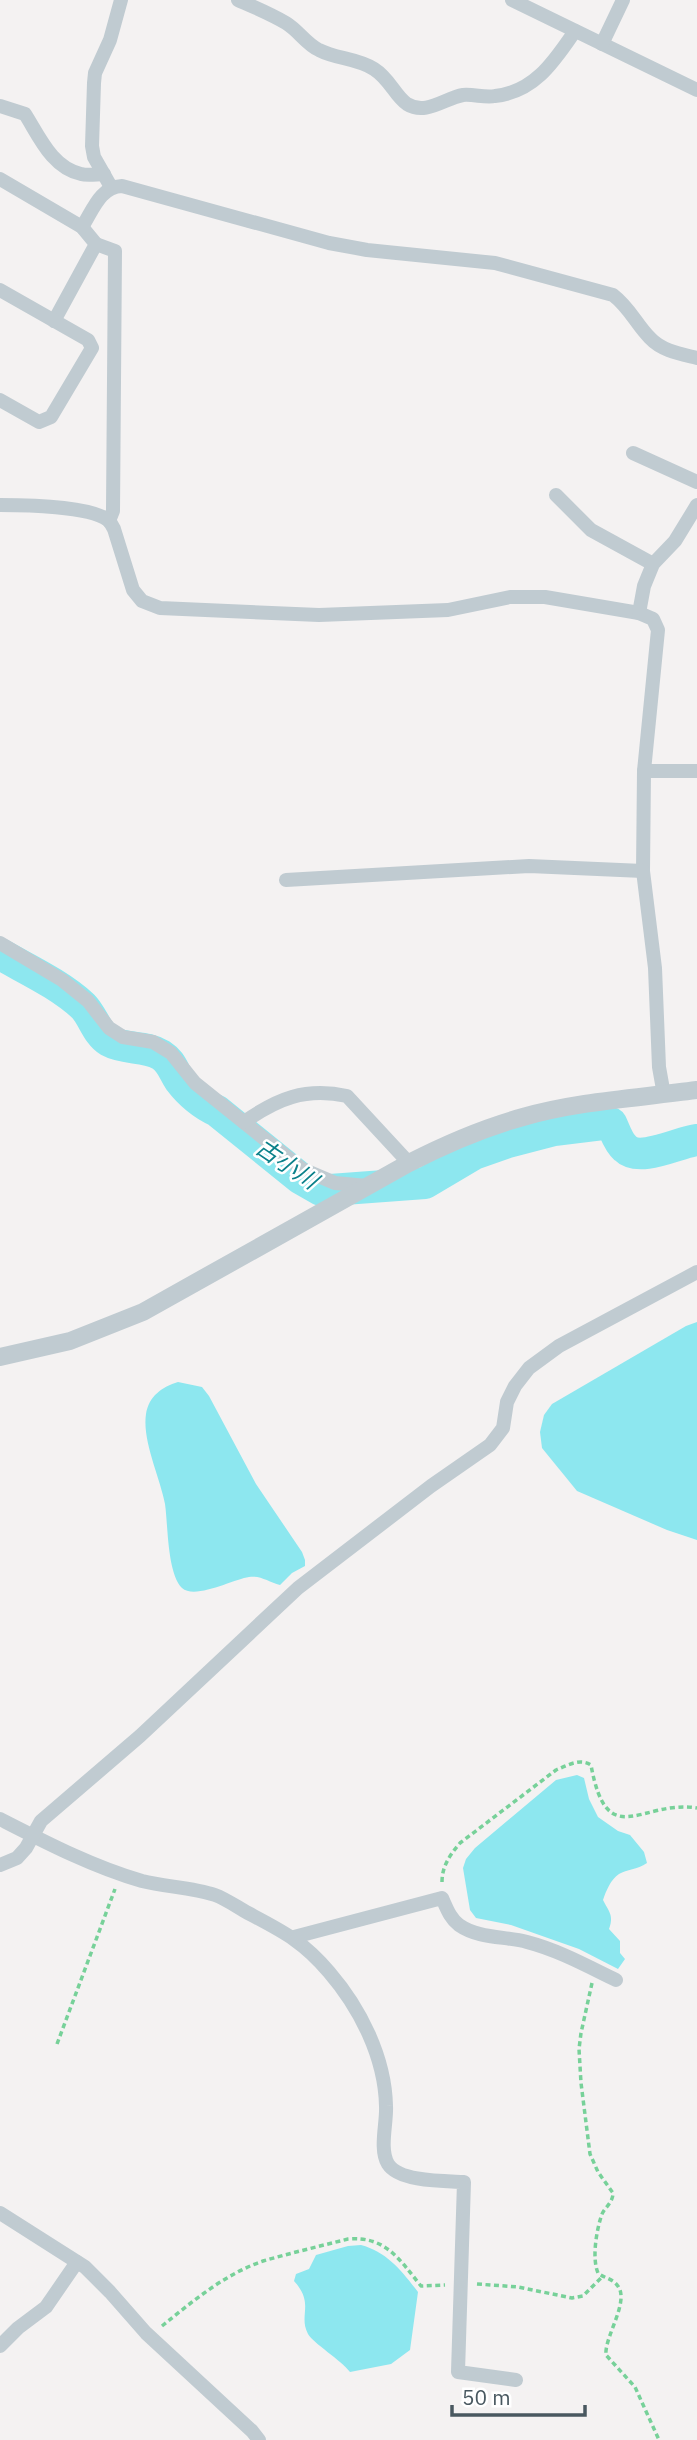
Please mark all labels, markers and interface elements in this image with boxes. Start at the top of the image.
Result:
water label: 古小川 [251,1131,327,1197]
scale bar [452,2374,585,2418]
text: 50 m [462,2383,511,2411]

